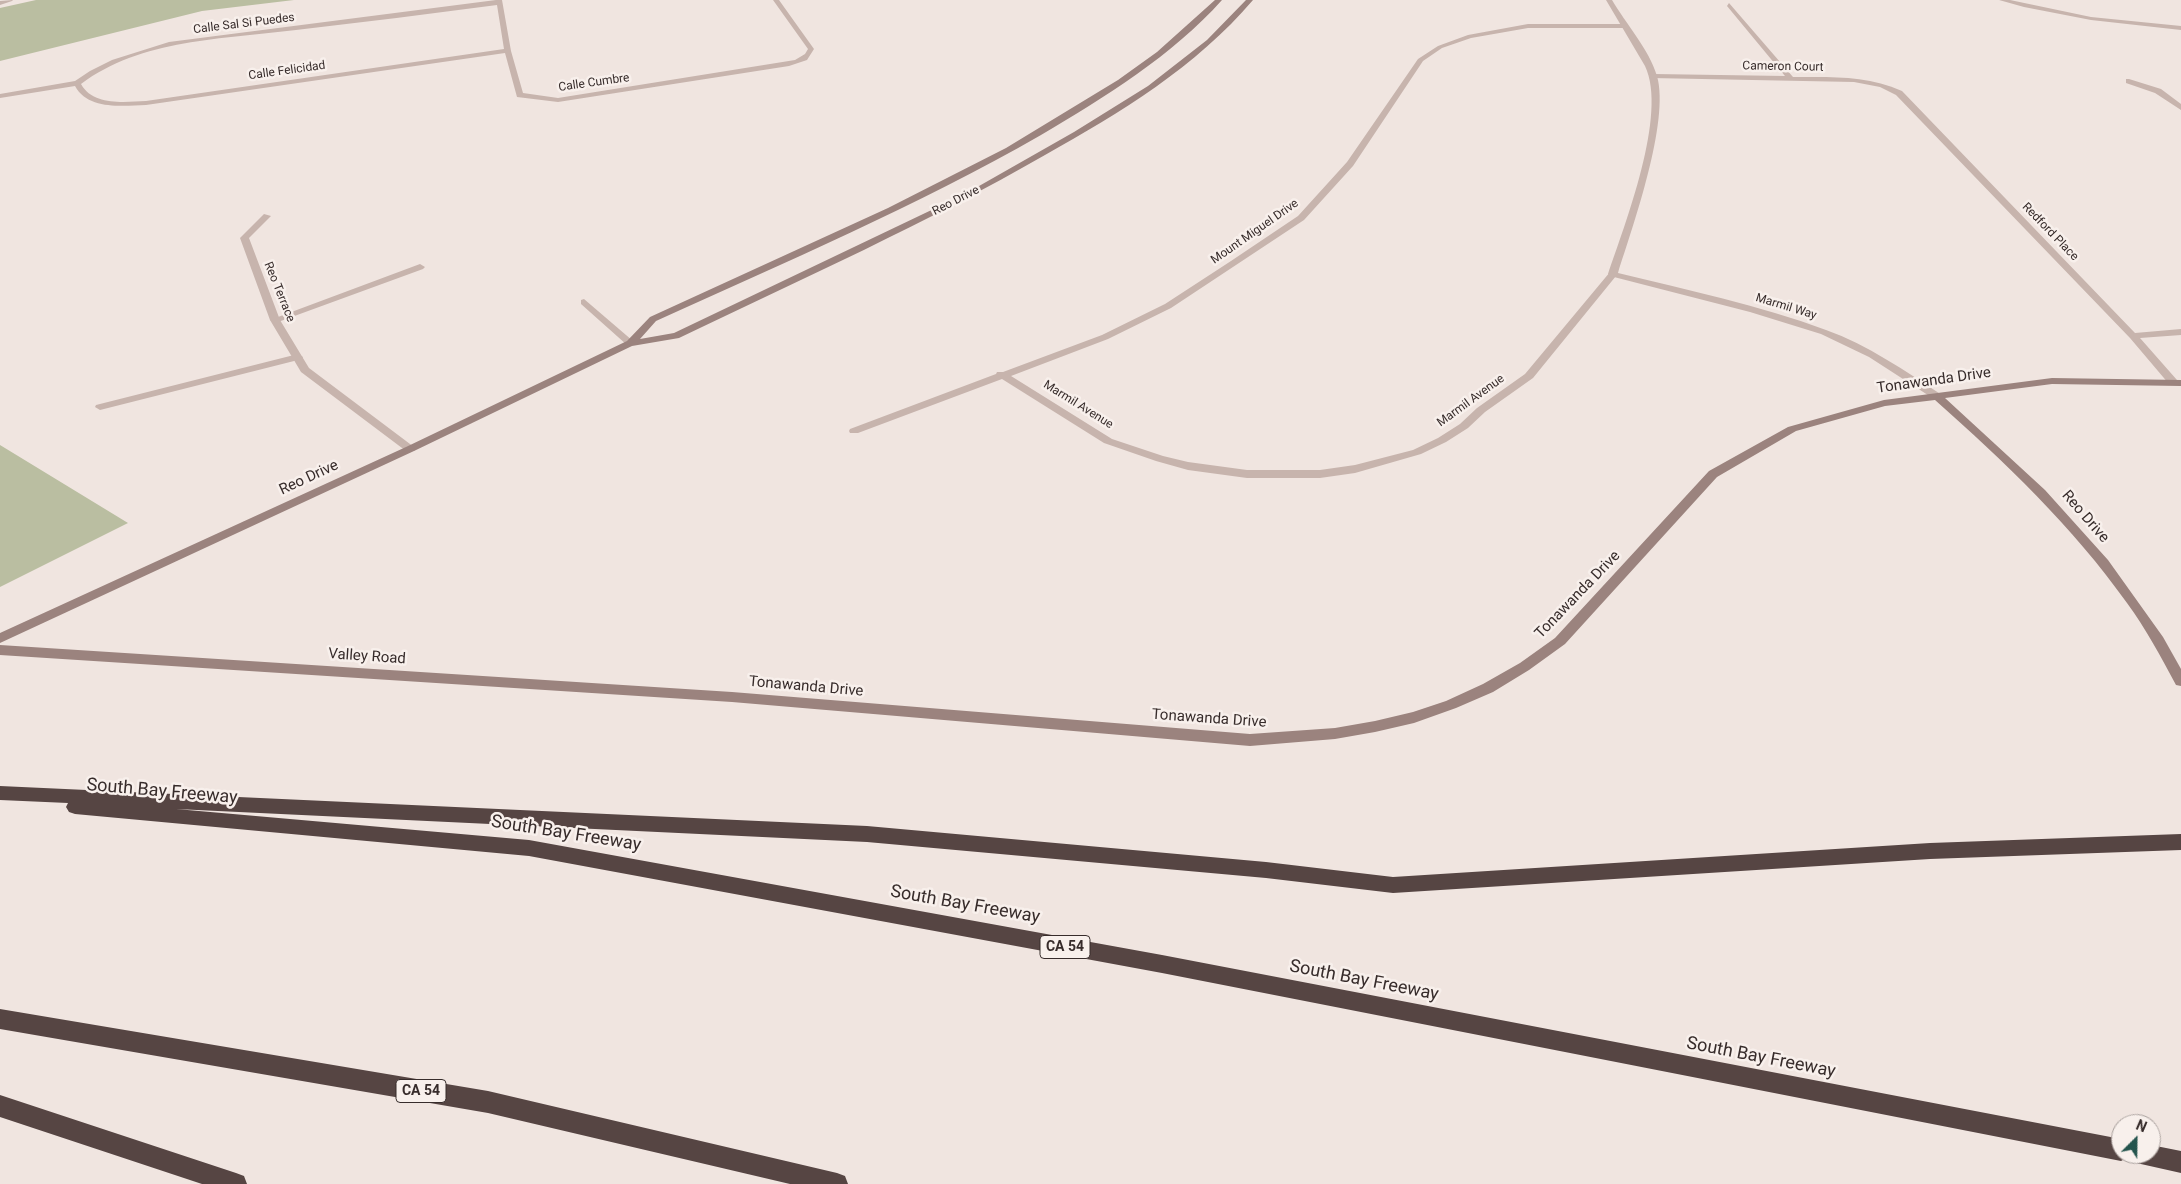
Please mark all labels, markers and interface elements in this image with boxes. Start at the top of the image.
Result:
street label: Calle Sal Si Puedes [193,11,295,37]
street label: Calle Felicidad [248,58,326,84]
street label: Cameron Court [1742,59,1824,75]
street label: Calle Cumbre [558,71,630,95]
street label: Reo Drive [930,183,982,219]
street label: Mount Miguel Drive [1209,196,1301,268]
street label: Redford Place [2019,200,2081,264]
street label: Reo Terrace [260,260,298,324]
street label: Marmil Way [1754,291,1818,323]
street label: Tonawanda Drive [1876,364,1992,398]
street label: Marmil Avenue [1435,372,1507,430]
street label: Marmil Avenue [1040,378,1116,432]
street label: Reo Drive [277,456,341,500]
street label: Reo Drive [2057,487,2113,547]
street label: Tonawanda Drive [1532,547,1624,643]
street label: Valley Road [328,645,406,669]
street label: Tonawanda Drive [748,673,864,701]
street label: Tonawanda Drive [1151,706,1267,732]
street label: South Bay Freeway [86,775,238,809]
street label: South Bay Freeway [490,811,642,857]
street label: South Bay Freeway [889,881,1041,929]
road number: CA 54 [1040,936,1090,959]
street label: South Bay Freeway [1288,956,1440,1006]
street label: South Bay Freeway [1685,1033,1837,1083]
road number: CA 54 [396,1080,446,1102]
north arrow [2111,1114,2161,1164]
text: N [2134,1117,2149,1135]

